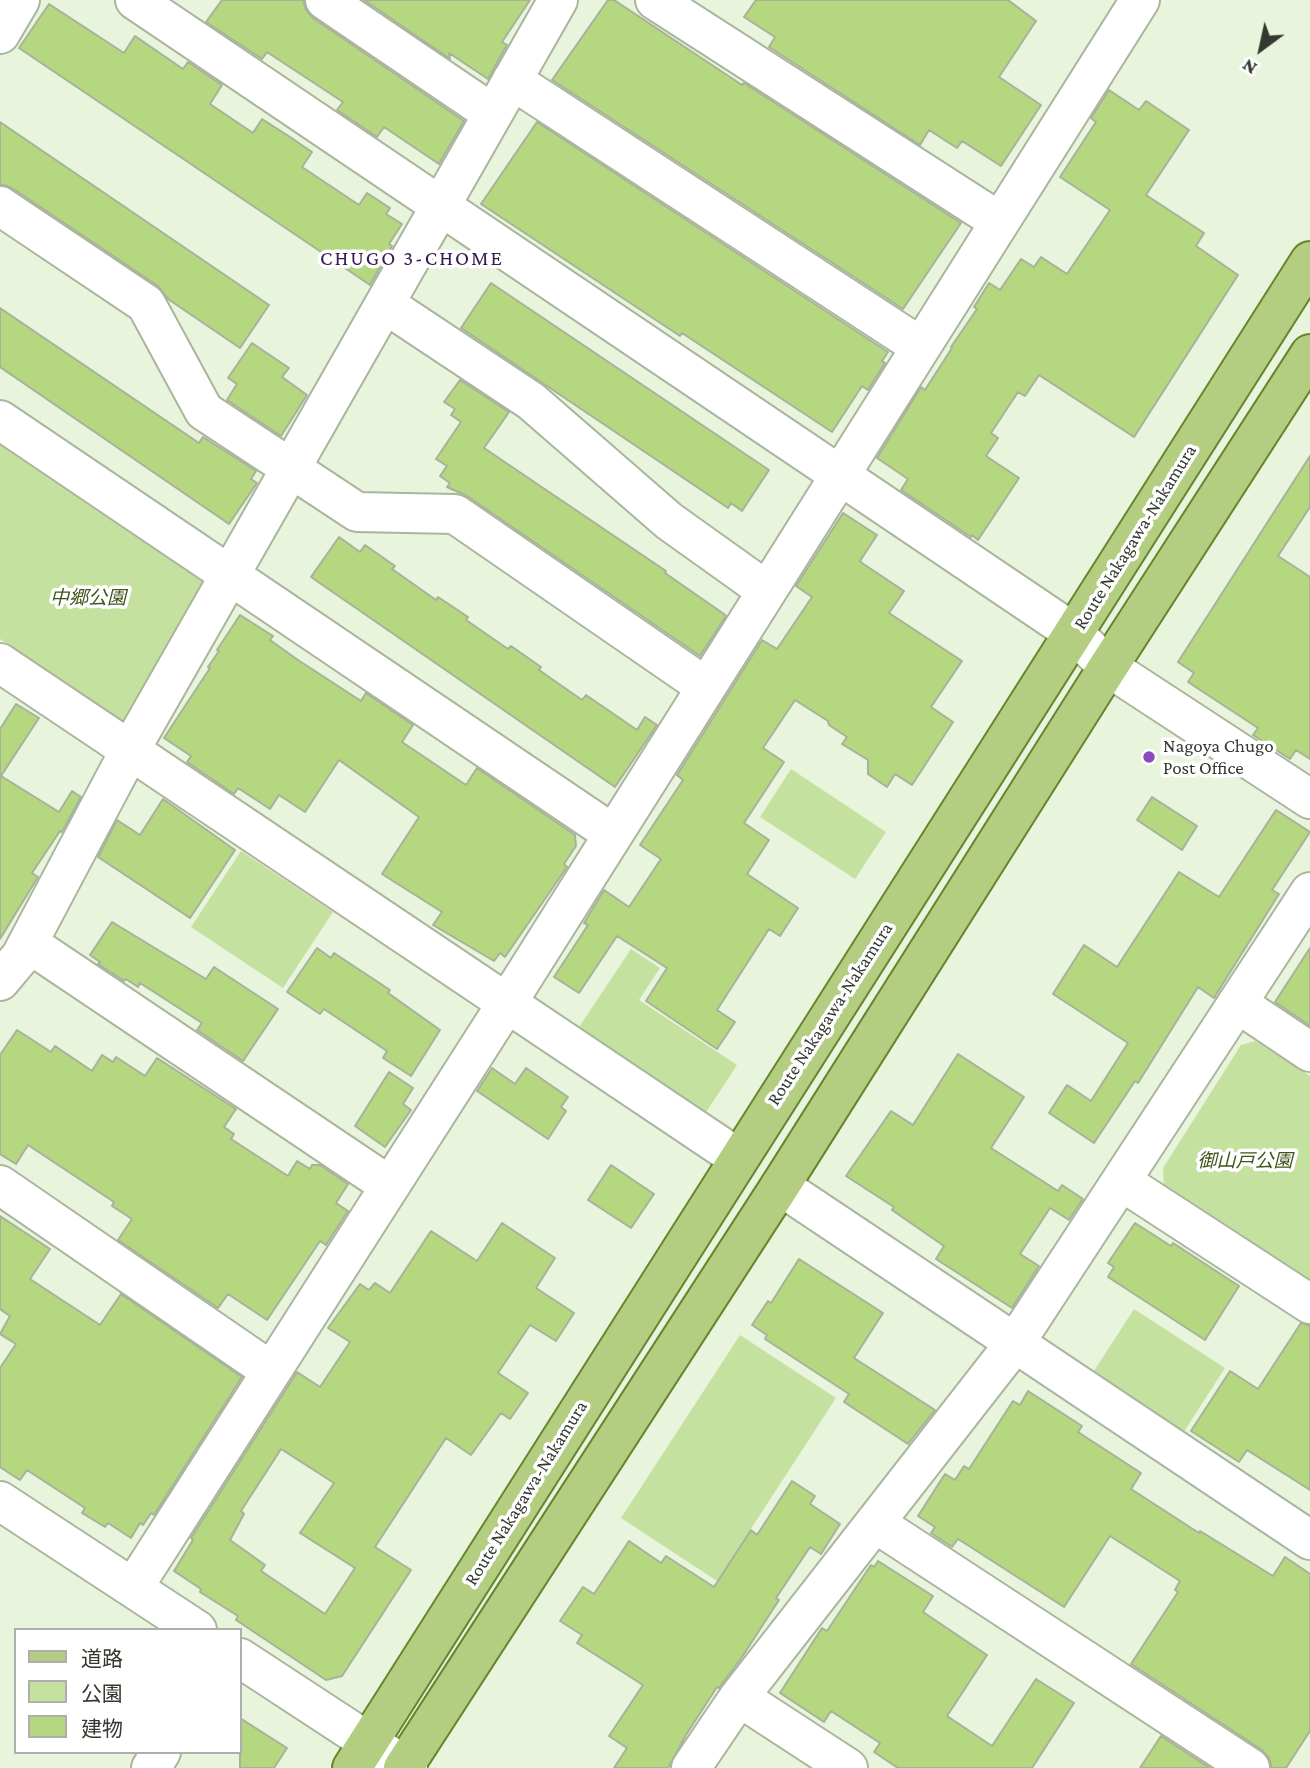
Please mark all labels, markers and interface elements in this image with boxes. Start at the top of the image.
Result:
north arrow [1226,14,1296,84]
text: N [1238,55,1260,79]
district label: CHUGO 3-CHOME [322,246,502,272]
street label: Route Nakagawa-Nakamura [1069,440,1201,634]
park label: 中郷公園 [50,587,126,609]
place label: Nagoya Chugo Post Office [1163,735,1274,779]
marker: Nagoya Chugo Post Office [1141,749,1157,765]
street label: Route Nakagawa-Nakamura [762,918,898,1110]
park label: 御山戸公園 [1198,1150,1292,1172]
street label: Route Nakagawa-Nakamura [460,1396,592,1590]
legend [14,1628,242,1754]
text: 道路 [81,1647,123,1671]
text: 公園 [81,1682,123,1706]
text: 建物 [81,1717,123,1741]

